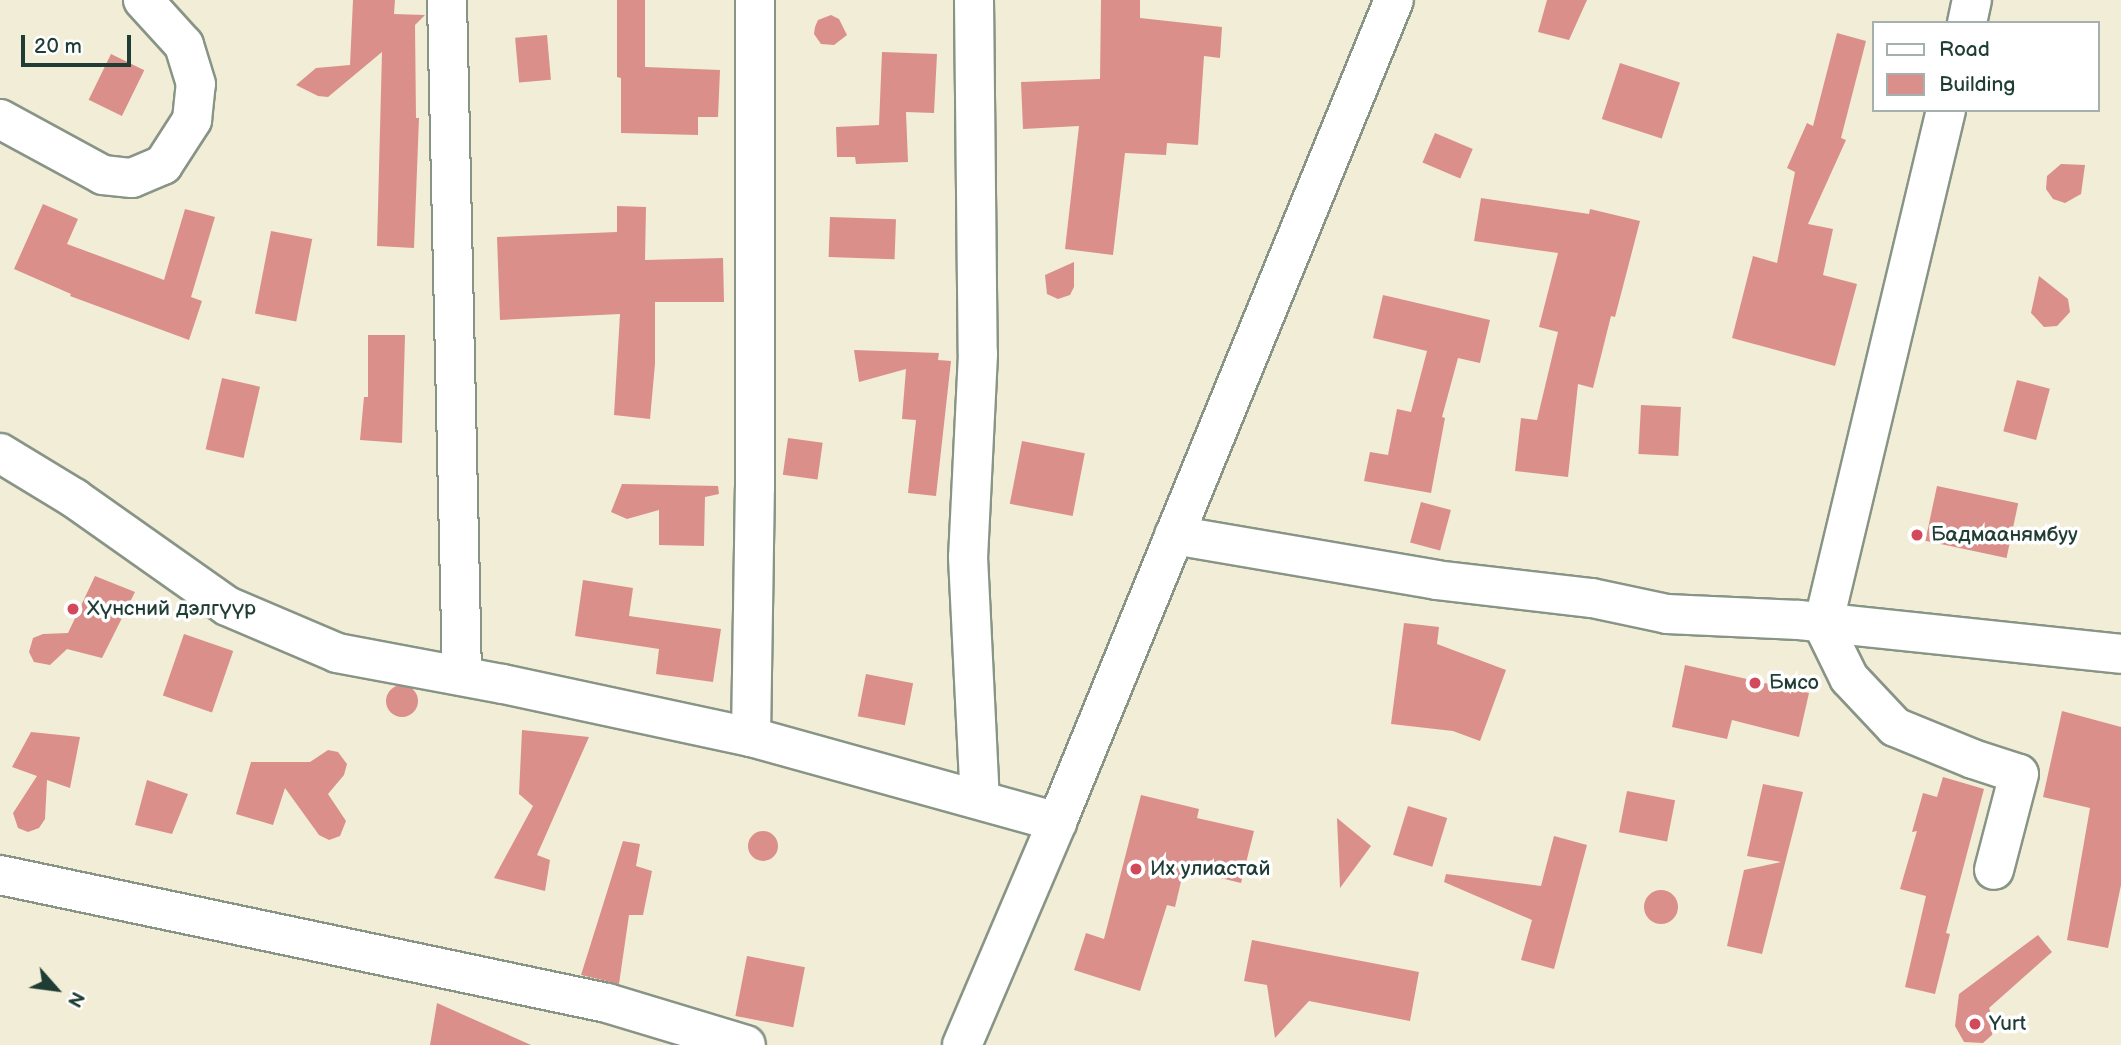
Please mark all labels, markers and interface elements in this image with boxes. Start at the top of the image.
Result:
scale bar [24,21,135,65]
legend [1872,21,2100,112]
text: 20 m [34,34,82,59]
text: Road [1939,37,1990,62]
text: Building [1939,72,2015,97]
place label: Бадмаанямбуу [1931,522,2078,548]
marker: Бадмаанямбуу [1909,527,1925,543]
place label: Хүнсний дэлгүүр [87,596,256,622]
marker: Хүнсний дэлгүүр [65,601,81,617]
place label: Бмсо [1769,670,1819,696]
marker: Бмсо [1747,675,1763,691]
place label: Их улиастай [1150,856,1270,882]
marker: Их улиастай [1128,861,1144,877]
north arrow [21,954,91,1024]
text: N [61,987,88,1011]
place label: Yurt [1989,1011,2026,1037]
marker: Yurt [1967,1016,1983,1032]

